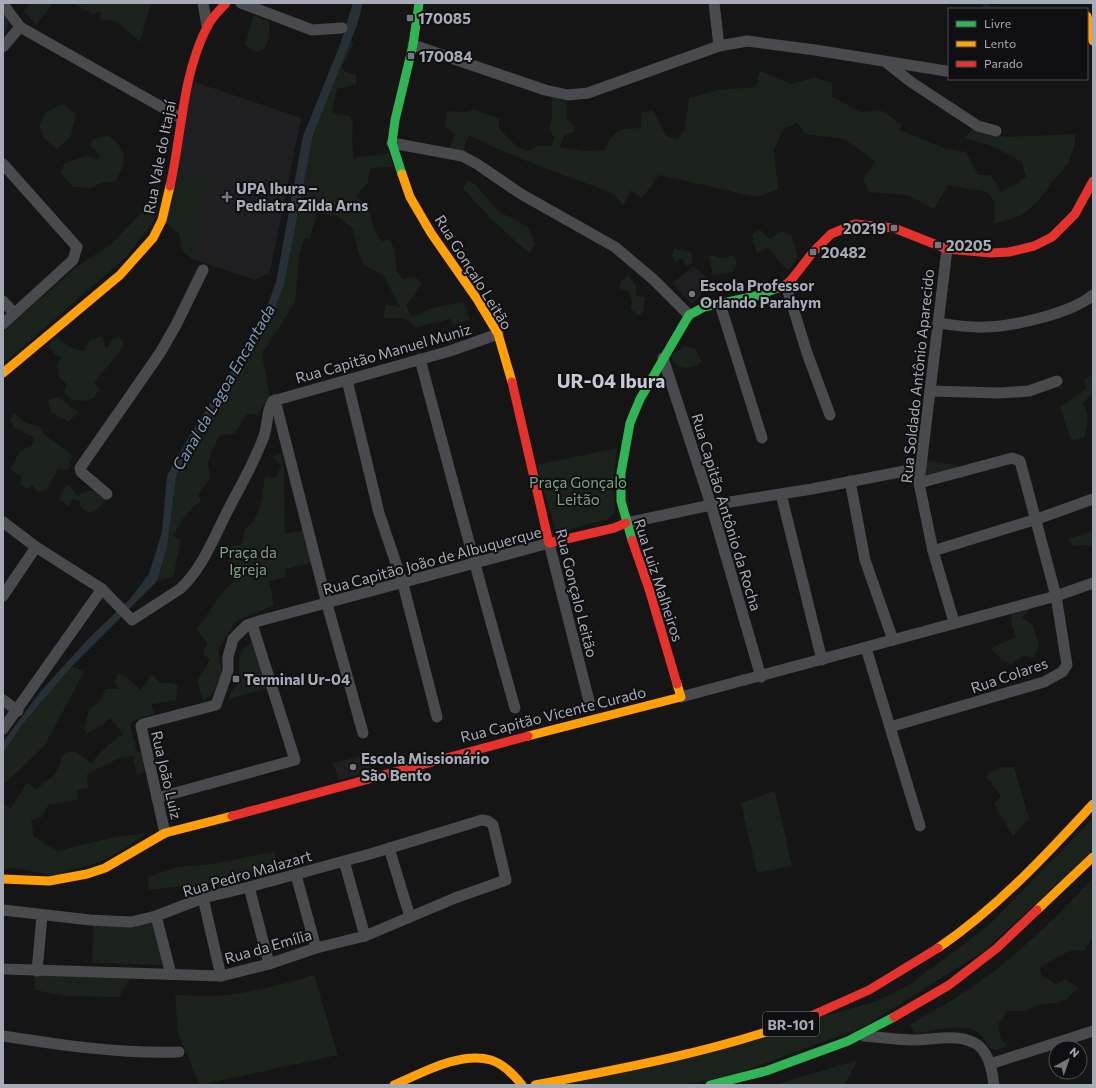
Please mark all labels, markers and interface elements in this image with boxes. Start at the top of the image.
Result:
legend [948,8,1088,80]
place label: 170085 [418,9,471,27]
marker: 170085 [405,13,415,23]
text: Livre [984,16,1011,30]
text: Lento [984,36,1016,50]
place label: 170084 [419,47,472,65]
marker: 170084 [406,51,416,61]
text: Parado [984,56,1023,70]
street label: Rua Vale do Itajaí [139,98,179,215]
place label: UPA Ibura – Pediatra Zilda Arns [236,179,368,214]
marker: UPA Ibura – Pediatra Zilda Arns [221,191,233,203]
street label: Rua Gonçalo Leitão [431,211,517,333]
place label: 20219 [843,219,886,237]
marker: 20219 [889,223,899,233]
place label: 20205 [946,236,992,254]
marker: 20205 [933,240,943,250]
place label: 20482 [821,243,866,261]
marker: 20482 [808,247,818,257]
street label: Rua Soldado Antônio Aparecido [897,268,937,484]
place label: Escola Professor Orlando Parahym [700,276,821,311]
marker: Escola Professor Orlando Parahym [687,289,697,299]
water label: Canal da Lagoa Encantada [168,301,278,473]
street label: Rua Capitão Manuel Muniz [293,319,473,387]
district label: UR-04 Ibura [557,369,665,392]
street label: Rua Capitão Antônio da Rocha [688,411,766,613]
park label: Praça Gonçalo Leitão [529,473,627,508]
street label: Rua Luiz Malheiros [631,516,687,644]
street label: Rua Capitão João de Albuquerque [321,522,543,598]
street label: Rua Gonçalo Leitão [552,527,602,659]
park label: Praça da Igreja [219,543,277,578]
street label: Rua Colares [968,653,1050,697]
place label: Terminal Ur-04 [244,670,350,688]
marker: Terminal Ur-04 [231,674,241,684]
street label: Rua Capitão Vicente Curado [458,682,648,746]
street label: Rua João Luiz [148,729,186,821]
place label: Escola Missionário São Bento [361,749,489,784]
marker: Escola Missionário São Bento [348,762,358,772]
street label: Rua Pedro Malazart [180,846,314,900]
street label: Rua da Emília [222,925,314,967]
road number: BR-101 [763,1012,819,1036]
north arrow [1048,1040,1088,1080]
text: N [1067,1044,1082,1060]

